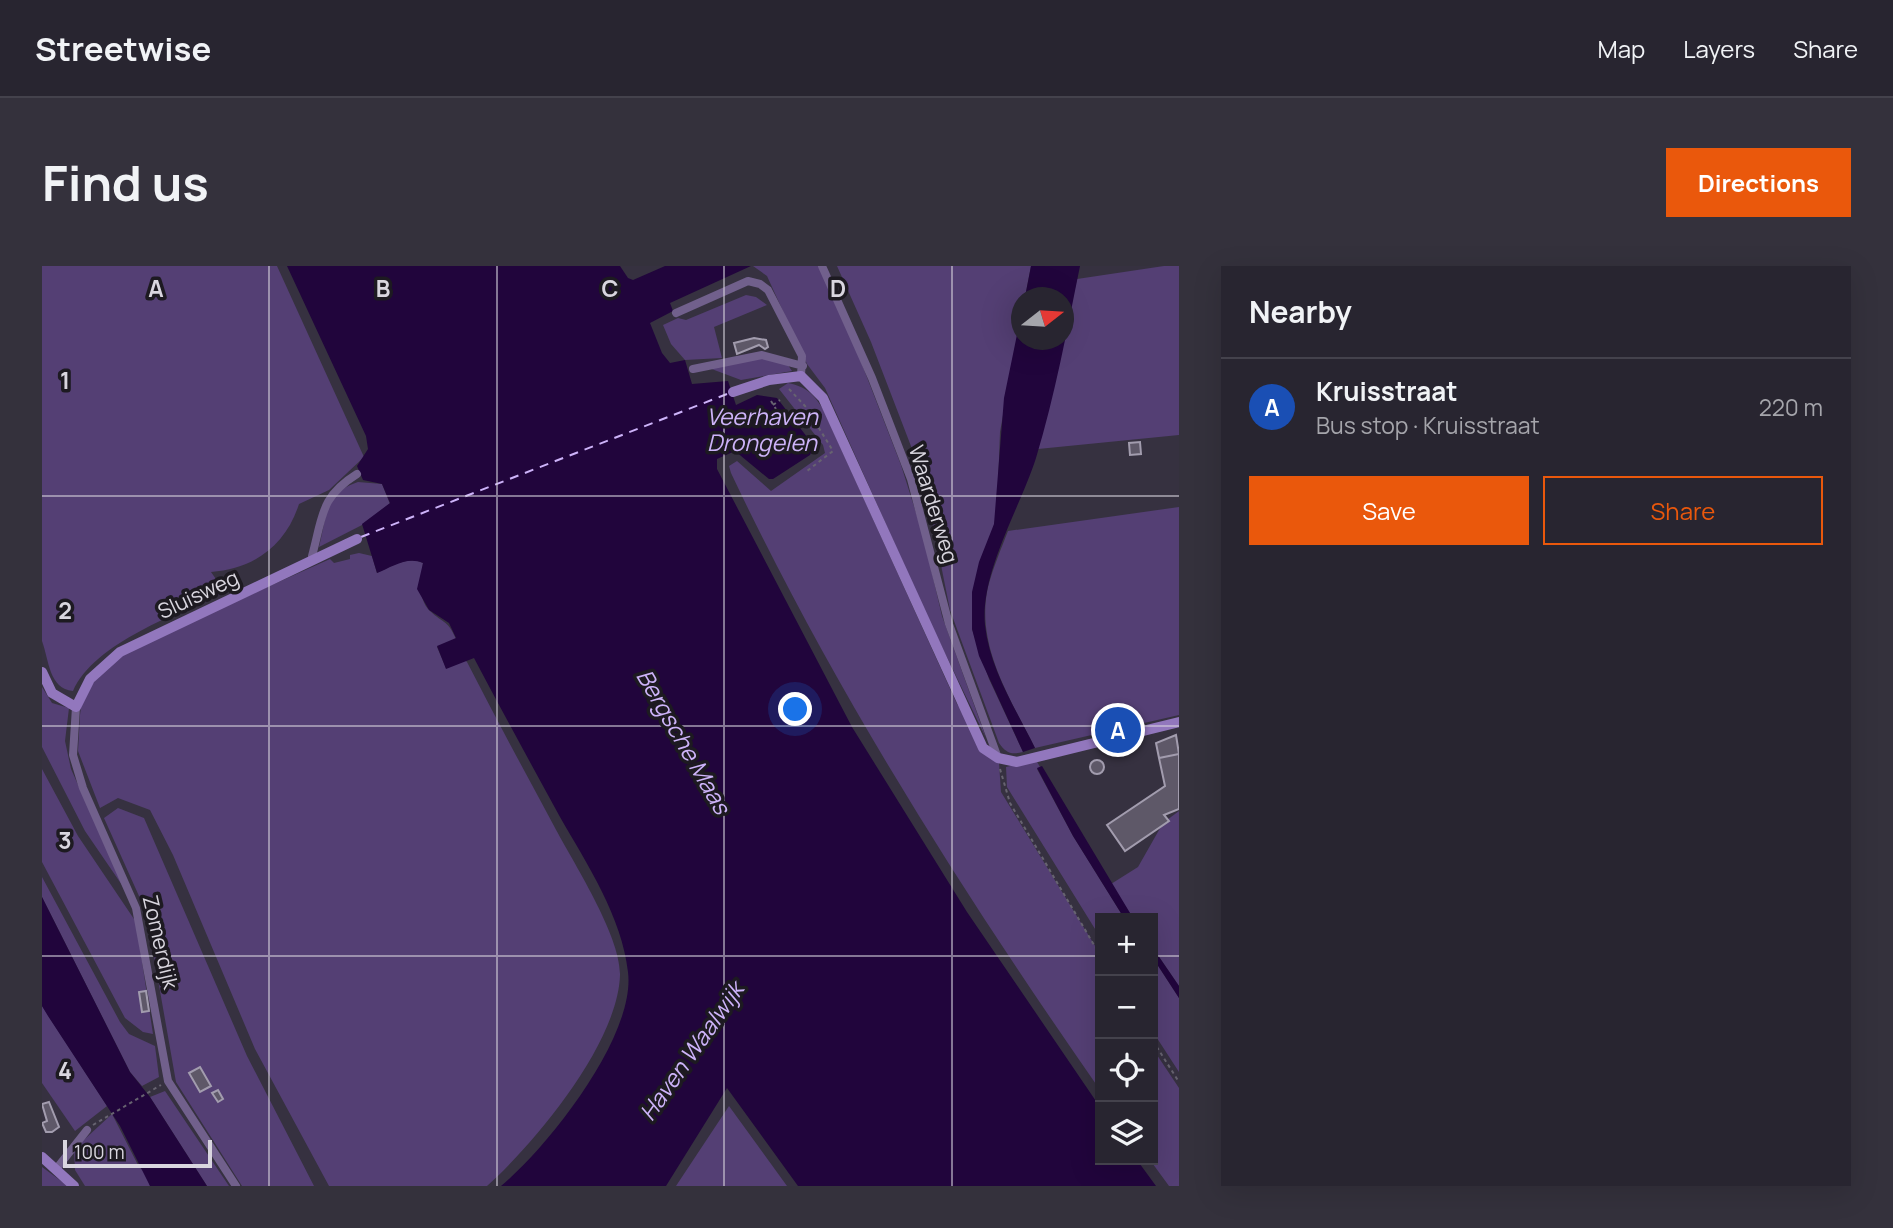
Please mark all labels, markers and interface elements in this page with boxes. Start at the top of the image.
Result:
text: Streetwise [35,26,211,71]
text: Map [1598,32,1645,65]
text: Layers [1683,32,1755,65]
text: Share [1793,32,1858,65]
button: Directions [1666,148,1851,217]
text: Find us [42,149,209,216]
text: A [148,272,164,304]
text: B [376,272,390,304]
text: C [602,272,619,304]
text: D [830,272,846,304]
north arrow [1011,287,1074,350]
text: Nearby [1249,291,1352,332]
text: 1 [60,364,70,396]
text: Kruisstraat [1316,373,1457,409]
text: A [1264,391,1280,423]
text: 220 m [1759,391,1823,423]
water label: Veerhaven Drongelen [706,400,819,458]
text: Bus stop · Kruisstraat [1316,409,1540,441]
street label: Waarderweg [903,442,965,566]
button: Save [1249,476,1529,545]
button: Share [1543,476,1823,545]
street label: Sluisweg [153,563,243,625]
text: 2 [58,594,72,626]
water label: Bergsche Maas [630,663,739,821]
your location [778,692,812,726]
pin: A [1095,704,1141,756]
text: 3 [58,824,72,856]
street label: Zomerdijk [137,892,186,992]
map controls [1095,913,1158,1165]
button: + [1095,913,1158,976]
water label: Haven Waalwijk [631,972,753,1127]
button: − [1095,976,1158,1039]
button: locate [1095,1039,1158,1102]
text: 4 [58,1054,72,1086]
button: layers [1095,1102,1158,1165]
scale bar [63,1137,212,1169]
text: 100 m [74,1139,125,1165]

